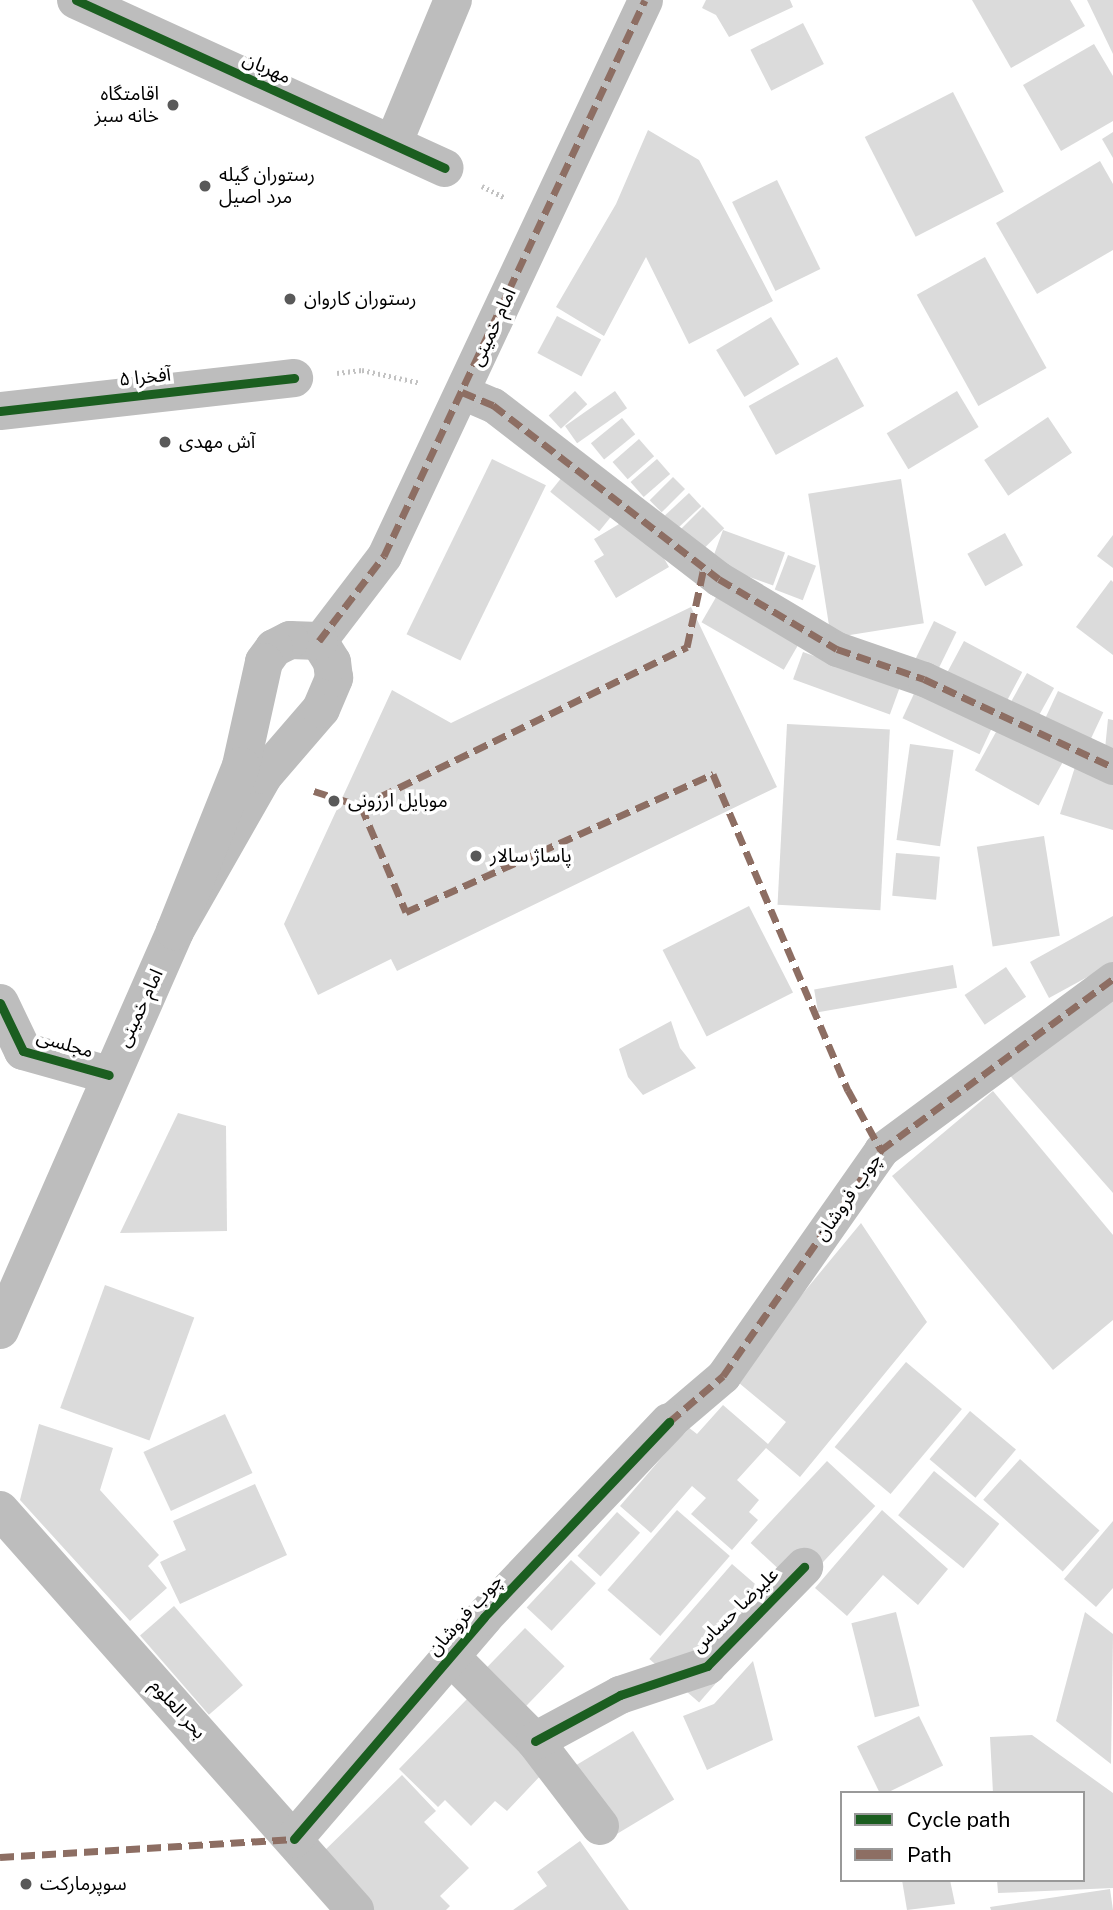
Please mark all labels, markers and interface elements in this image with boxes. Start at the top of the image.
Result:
street label: مهربان [239,47,295,89]
place label: اقامتگاه خانه سبز [94,83,159,127]
marker: اقامتگاه خانه سبز [165,97,181,113]
place label: رستوران گیله مرد اصیل [219,164,315,208]
marker: رستوران گیله مرد اصیل [197,178,213,194]
street label: امام خمینی [465,284,521,370]
place label: رستوران کاروان [304,288,416,310]
marker: رستوران کاروان [282,291,298,307]
street label: آفخرا ۵ [118,363,172,391]
place label: آش مهدی [179,431,255,453]
marker: آش مهدی [157,434,173,450]
place label: موبایل ارزونی [348,790,448,812]
marker: موبایل ارزونی [326,793,342,809]
place label: پاساژ سالار [490,845,572,867]
marker: پاساژ سالار [468,848,484,864]
street label: امام خمینی [112,965,168,1051]
street label: مجلسی [34,1025,96,1063]
street label: چوب فروشان [810,1149,886,1245]
street label: علیرضا حساس [687,1563,783,1657]
street label: چوب فروشان [423,1570,507,1660]
street label: بحر العلوم [145,1674,211,1744]
legend [840,1791,1085,1882]
text: Cycle path [907,1807,1010,1832]
text: Path [907,1842,952,1867]
place label: سوپرمارکت [40,1873,127,1895]
marker: سوپرمارکت [18,1876,34,1892]

